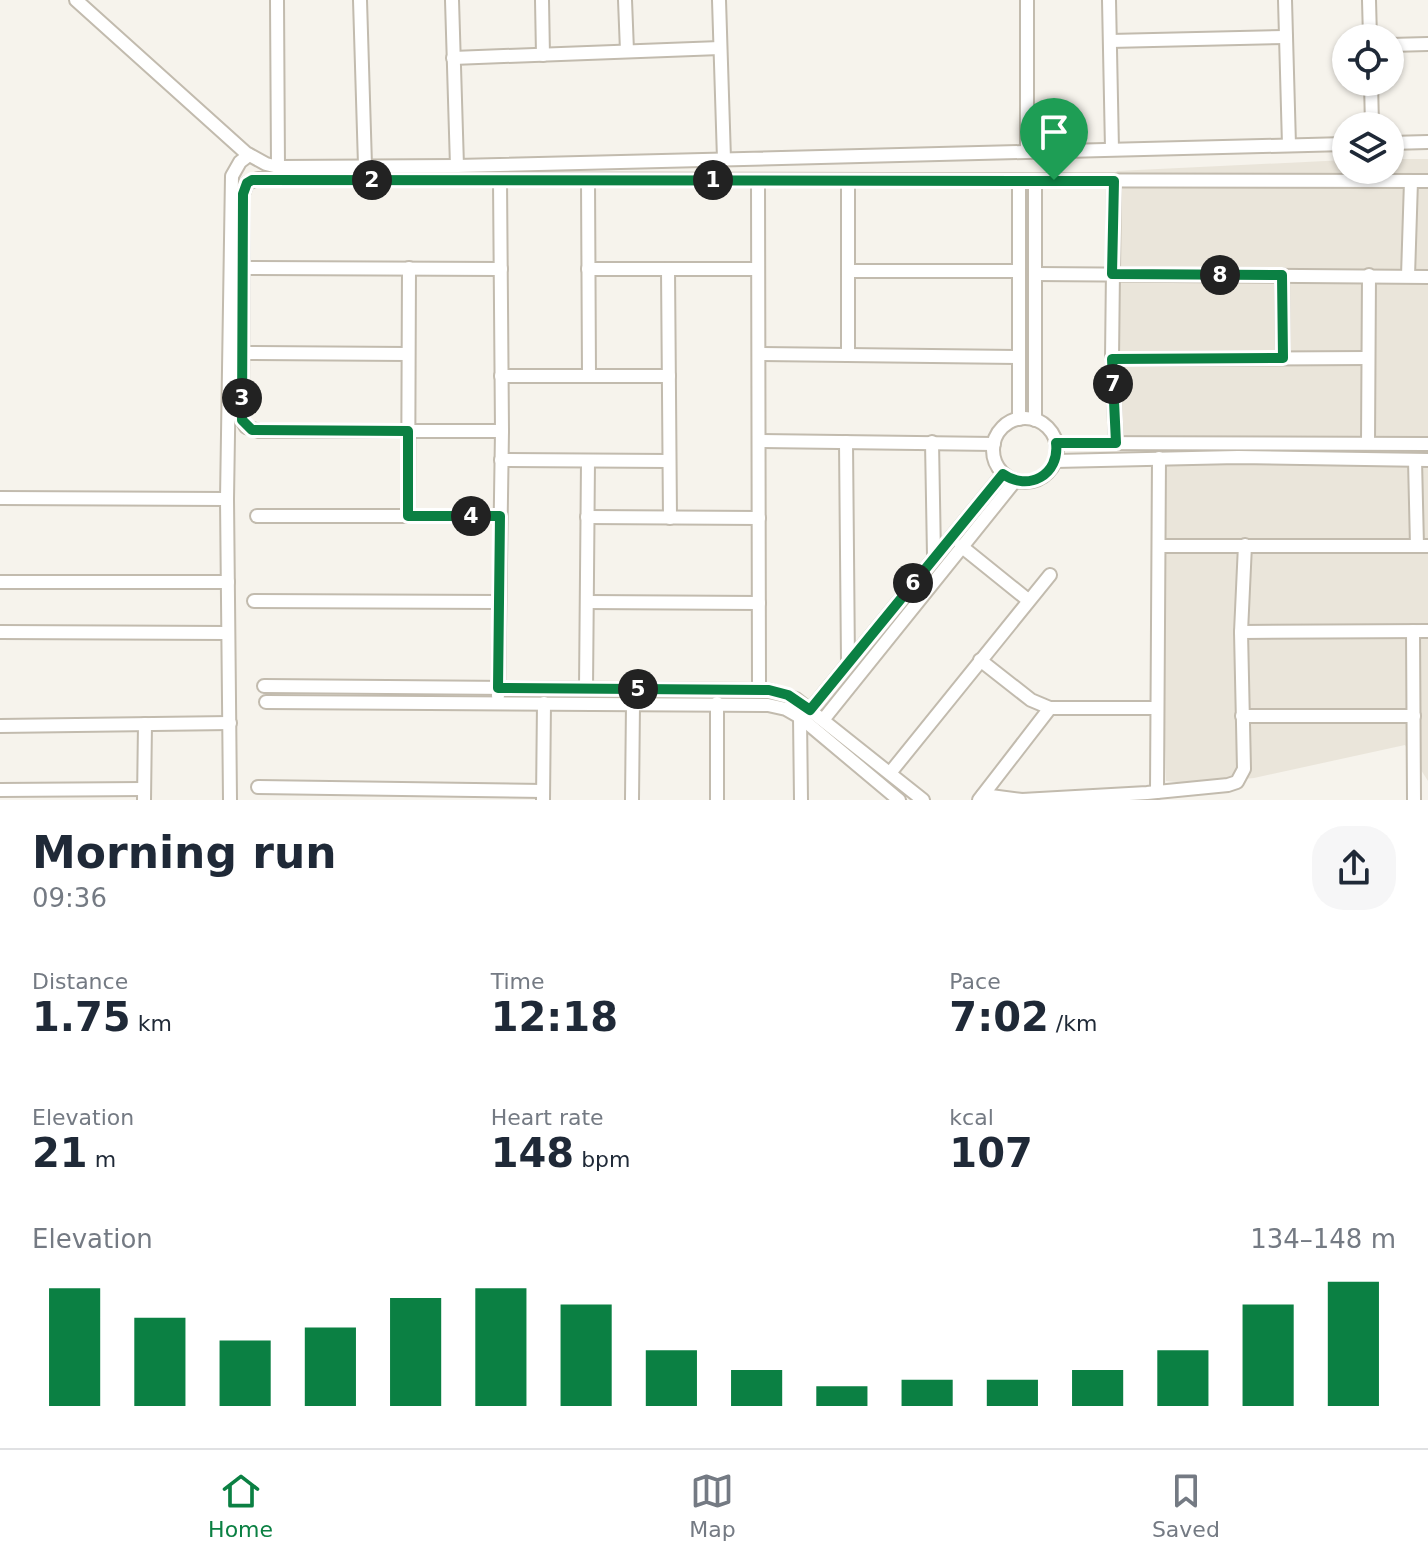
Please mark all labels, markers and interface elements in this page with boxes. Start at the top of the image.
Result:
map controls [1332,24,1404,184]
button: locate [1332,24,1404,96]
pin [1020,98,1088,180]
icon: arrive [1032,110,1076,154]
button: layers [1332,112,1404,184]
pin: 2 [352,160,392,200]
pin: 1 [693,160,733,200]
text: 2 [364,167,380,192]
text: 1 [705,167,721,192]
pin: 8 [1200,255,1240,295]
text: 8 [1212,262,1228,287]
pin: 7 [1093,364,1133,404]
text: 7 [1105,371,1121,396]
pin: 3 [222,378,262,418]
text: 3 [234,385,250,410]
pin: 4 [451,496,491,536]
text: 4 [463,503,479,528]
pin: 6 [893,563,933,603]
text: 6 [905,570,921,595]
pin: 5 [618,669,658,709]
text: 5 [630,676,646,701]
button: share [1312,826,1396,910]
text: Morning run [32,827,337,878]
text: 09:36 [32,883,107,913]
text: Distance [32,969,128,994]
text: Time [491,969,545,994]
text: Pace [949,969,1001,994]
text: 1.75 [32,994,131,1040]
text: 12:18 [491,994,618,1040]
text: 7:02 [949,994,1049,1040]
text: km [131,1011,172,1036]
text: /km [1049,1011,1097,1036]
text: Elevation [32,1105,134,1130]
text: Heart rate [491,1105,604,1130]
text: kcal [949,1105,994,1130]
text: 21 [32,1130,88,1176]
text: 148 [491,1130,574,1176]
text: 107 [949,1130,1033,1176]
text: m [88,1147,116,1172]
text: bpm [574,1147,631,1172]
text: Elevation [32,1224,153,1254]
text: 134–148 m [1250,1224,1396,1254]
tab: Home [208,1469,273,1542]
tab: Map [689,1469,736,1542]
tab: Saved [1152,1469,1220,1542]

